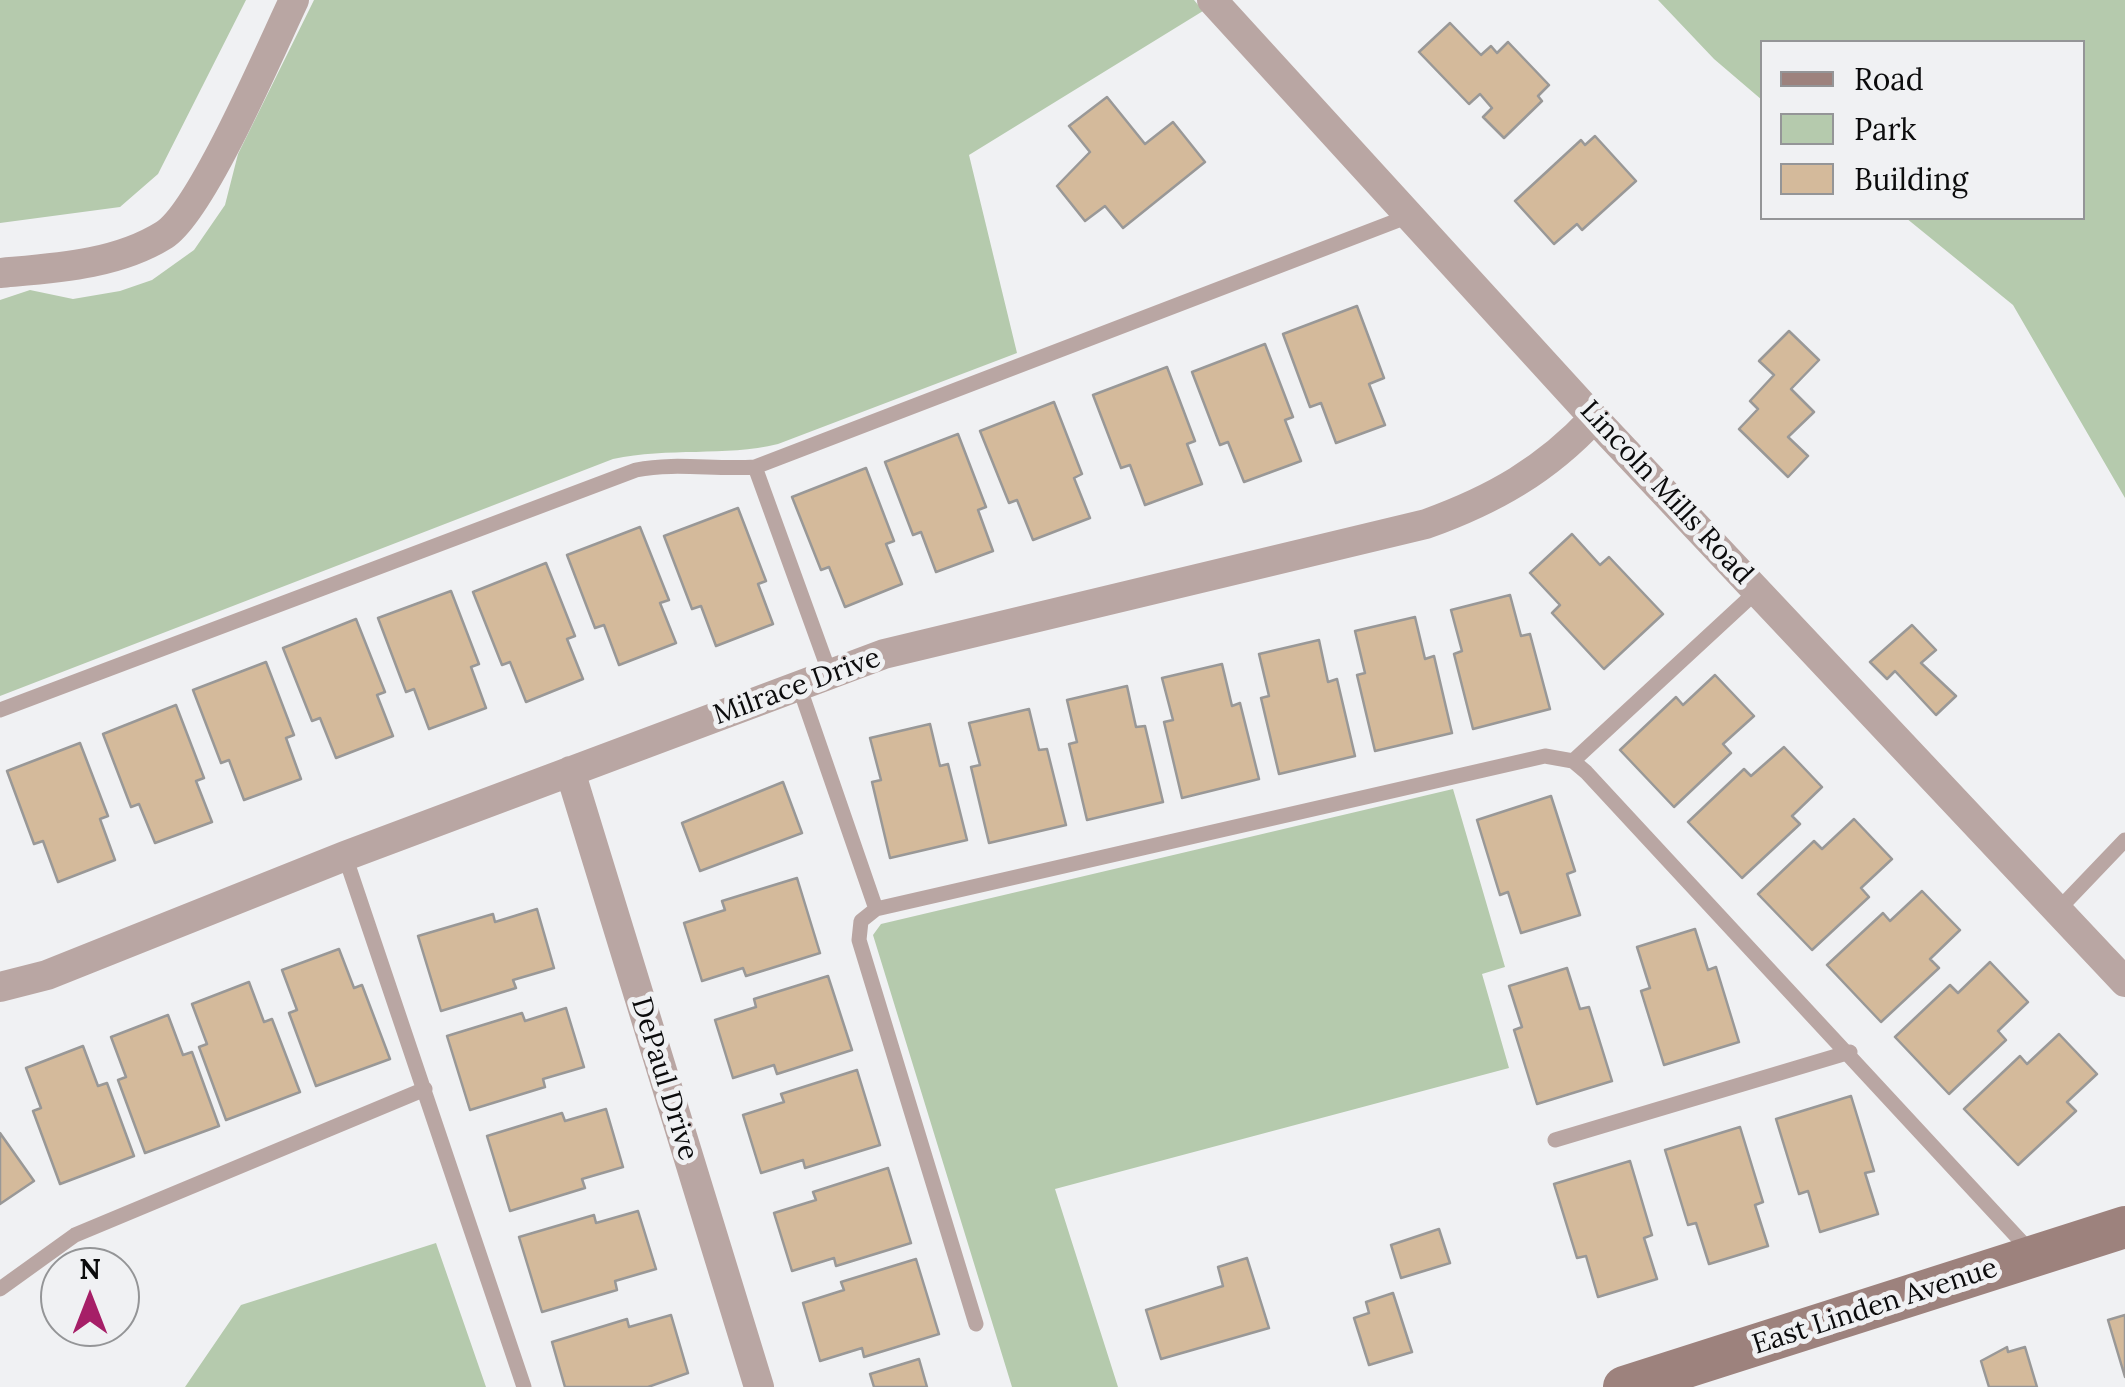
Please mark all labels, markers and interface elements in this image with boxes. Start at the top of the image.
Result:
legend [1760,40,2085,220]
text: Road [1854,60,1924,98]
text: Park [1854,110,1916,148]
text: Building [1854,160,1968,198]
street label: Lincoln Mills Road [1572,394,1760,592]
street label: Milrace Drive [709,641,885,733]
street label: DePaul Drive [623,994,705,1164]
north arrow [40,1247,140,1347]
text: N [79,1251,101,1287]
street label: East Linden Avenue [1748,1252,2002,1362]

